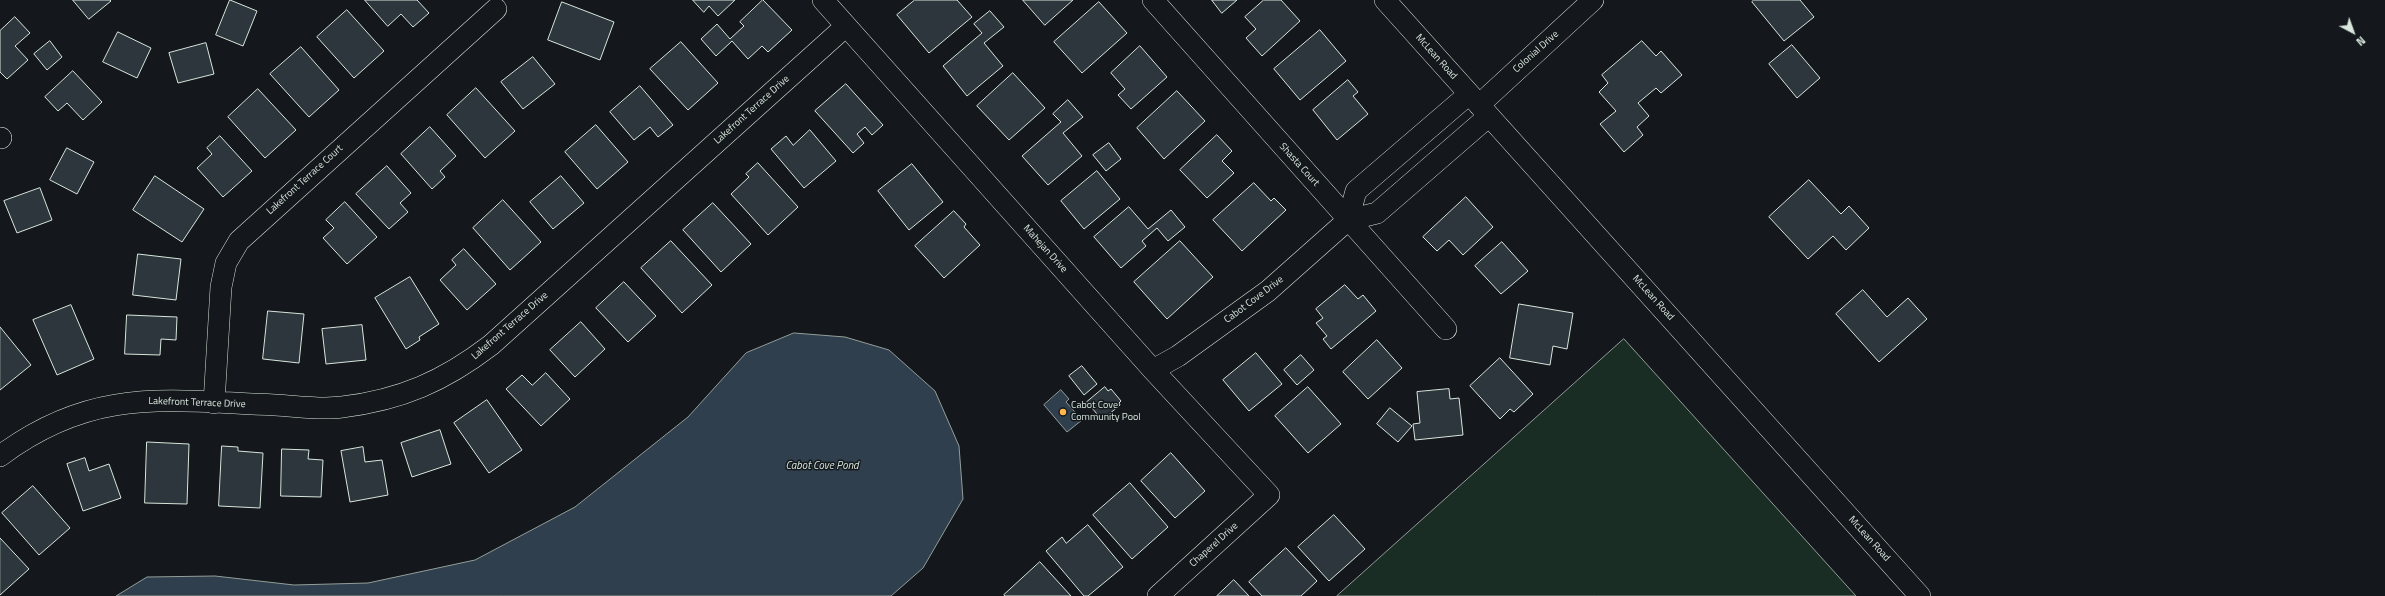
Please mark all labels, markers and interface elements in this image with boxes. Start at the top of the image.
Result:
north arrow [2333,12,2373,52]
street label: Colonial Drive [1511,28,1561,76]
street label: McLean Road [1413,32,1459,82]
text: N [2353,33,2369,50]
street label: Lakefront Terrace Drive [712,73,792,147]
street label: Shasta Court [1276,141,1322,189]
street label: Lakefront Terrace Court [264,143,346,217]
street label: Mahejan Drive [1020,223,1070,275]
street label: McLean Road [1630,273,1676,323]
street label: Cabot Cove Drive [1222,274,1286,326]
street label: Lakefront Terrace Drive [469,290,551,362]
street label: Lakefront Terrace Drive [148,395,246,411]
place label: Cabot Cove Community Pool [1071,400,1141,424]
marker: Cabot Cove Community Pool [1058,407,1068,417]
water label: Cabot Cove Pond [785,459,859,473]
street label: McLean Road [1846,514,1892,564]
street label: Chaperel Drive [1187,520,1241,570]

